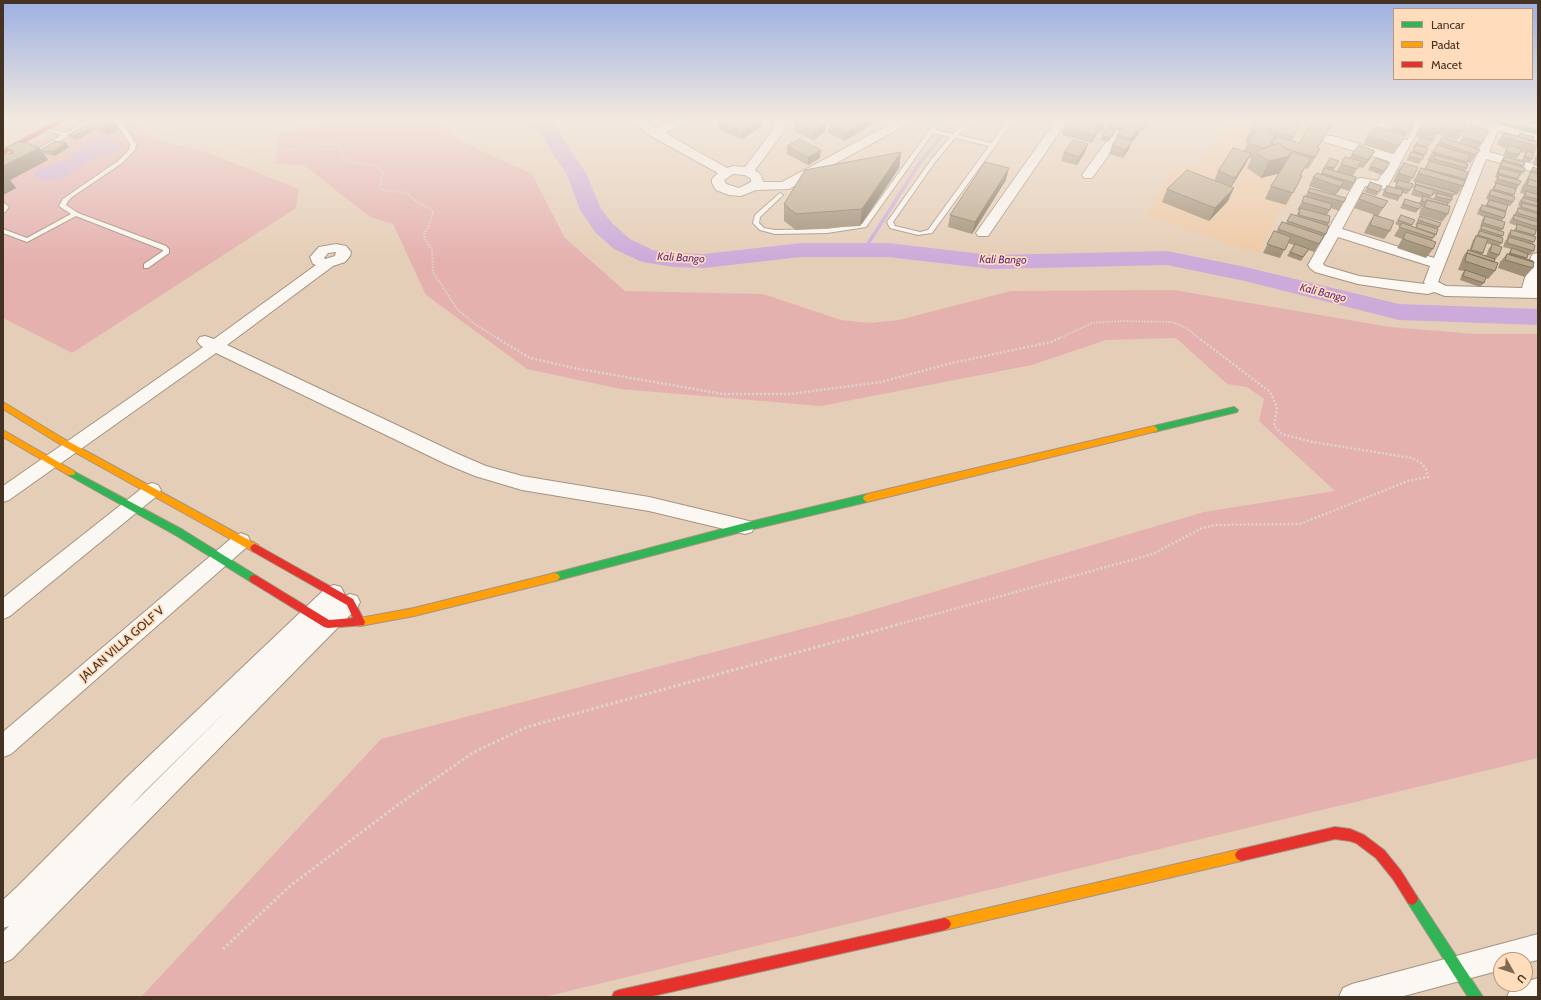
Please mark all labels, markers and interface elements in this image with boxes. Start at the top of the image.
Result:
legend [1393,8,1533,80]
text: Lancar [1431,17,1464,32]
text: Padat [1431,37,1460,52]
text: Macet [1431,57,1462,72]
water label: Kali Bango [657,250,705,266]
water label: Kali Bango [979,253,1027,267]
water label: Kali Bango [1298,281,1348,305]
street label: JALAN VILLA GOLF V [77,603,167,685]
north arrow [1493,952,1533,992]
text: U [1514,971,1529,986]

